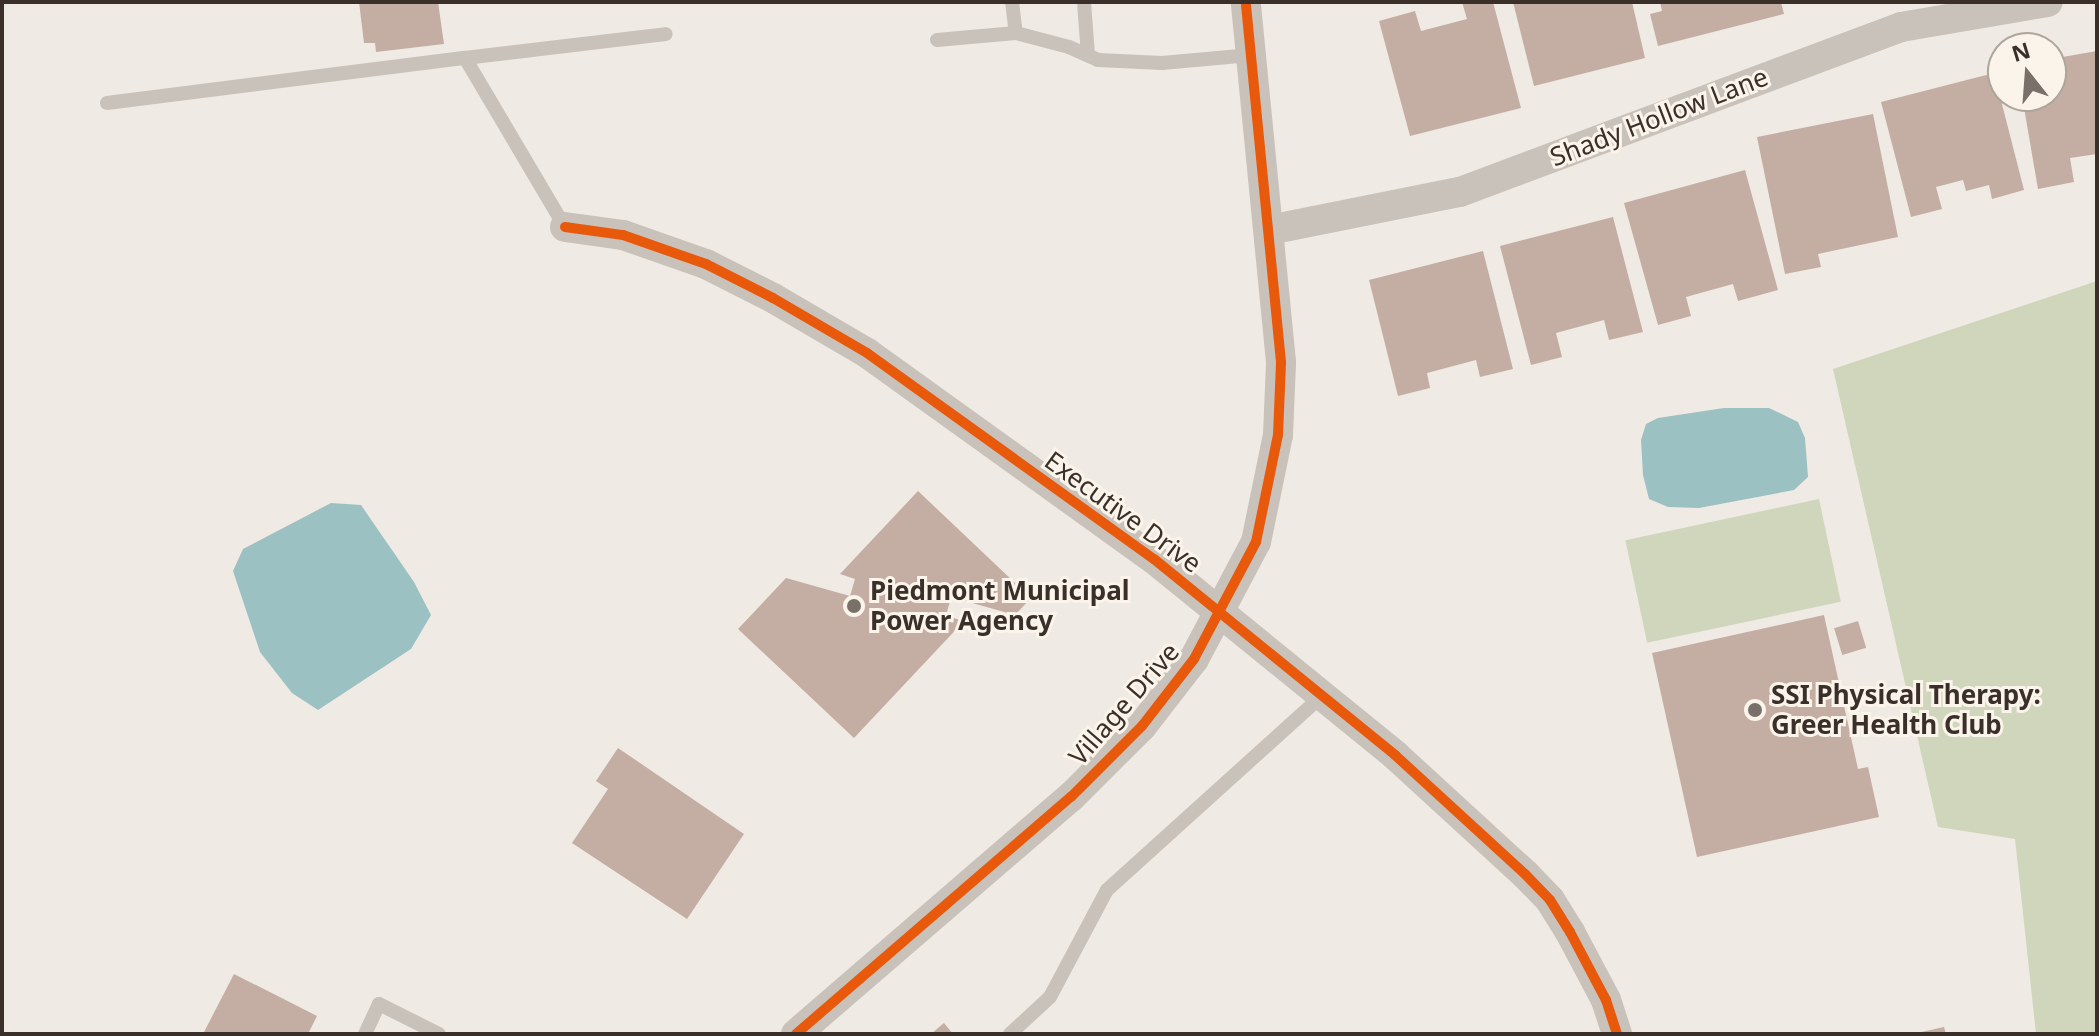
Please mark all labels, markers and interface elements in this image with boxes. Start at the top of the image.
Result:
north arrow [1987,32,2067,112]
text: N [2008,34,2034,68]
street label: Shady Hollow Lane [1546,61,1772,173]
street label: Executive Drive [1039,445,1207,579]
place label: Piedmont Municipal Power Agency [870,575,1129,636]
marker: Piedmont Municipal Power Agency [845,597,863,615]
street label: Village Drive [1062,636,1186,772]
place label: SSI Physical Therapy: Greer Health Club [1771,679,2041,740]
marker: SSI Physical Therapy: Greer Health Club [1746,701,1764,719]

